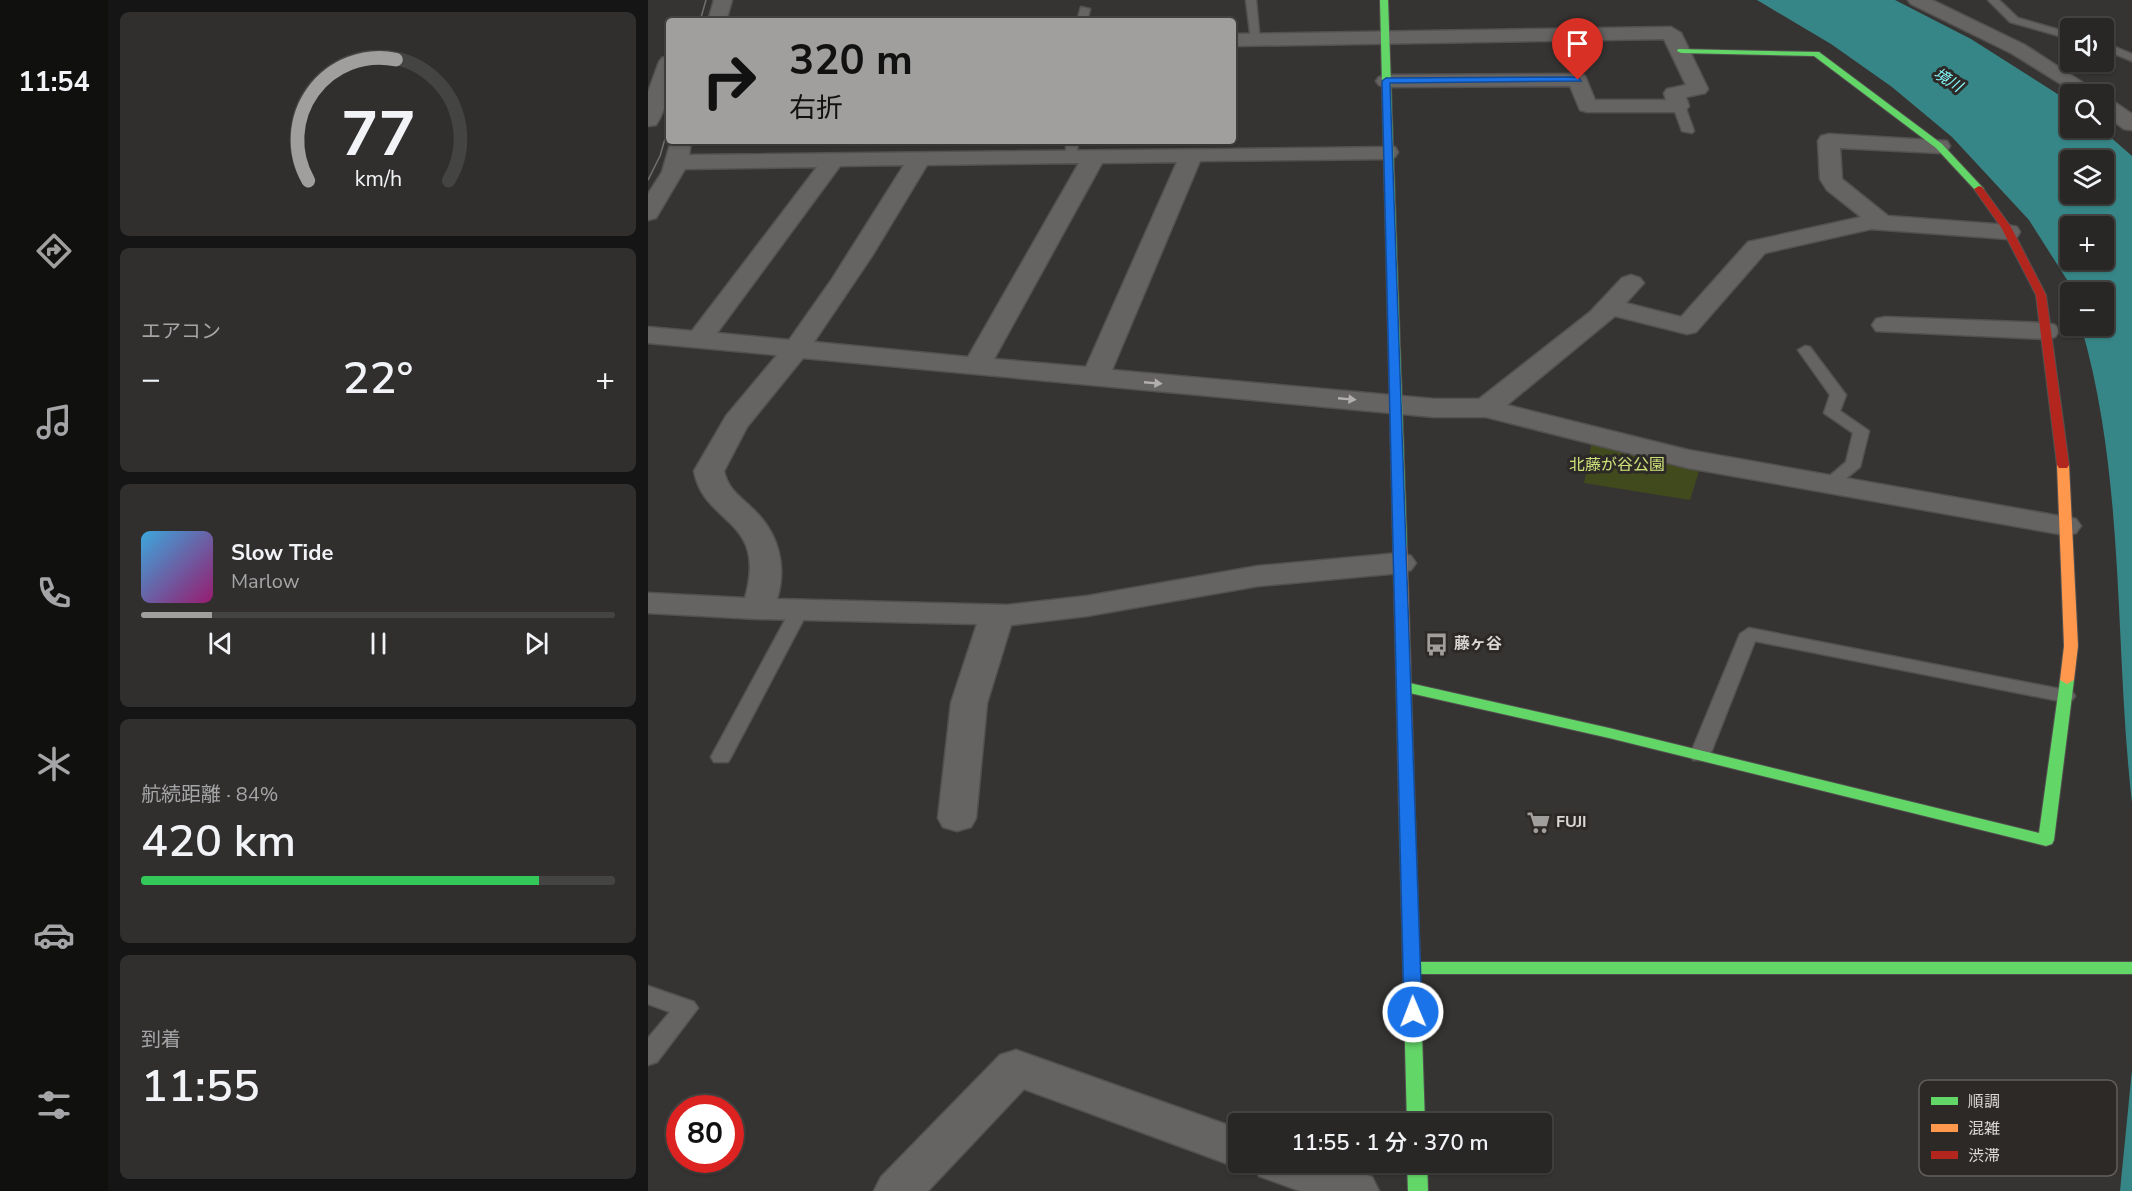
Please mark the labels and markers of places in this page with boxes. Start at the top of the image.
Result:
pin [1552,18,1603,80]
bus stop icon: 藤ヶ谷 [1423,631,1449,657]
place label: 藤ヶ谷 [1454,633,1502,655]
supermarket icon: FUJI [1525,809,1551,835]
place label: FUJI [1556,811,1587,833]

